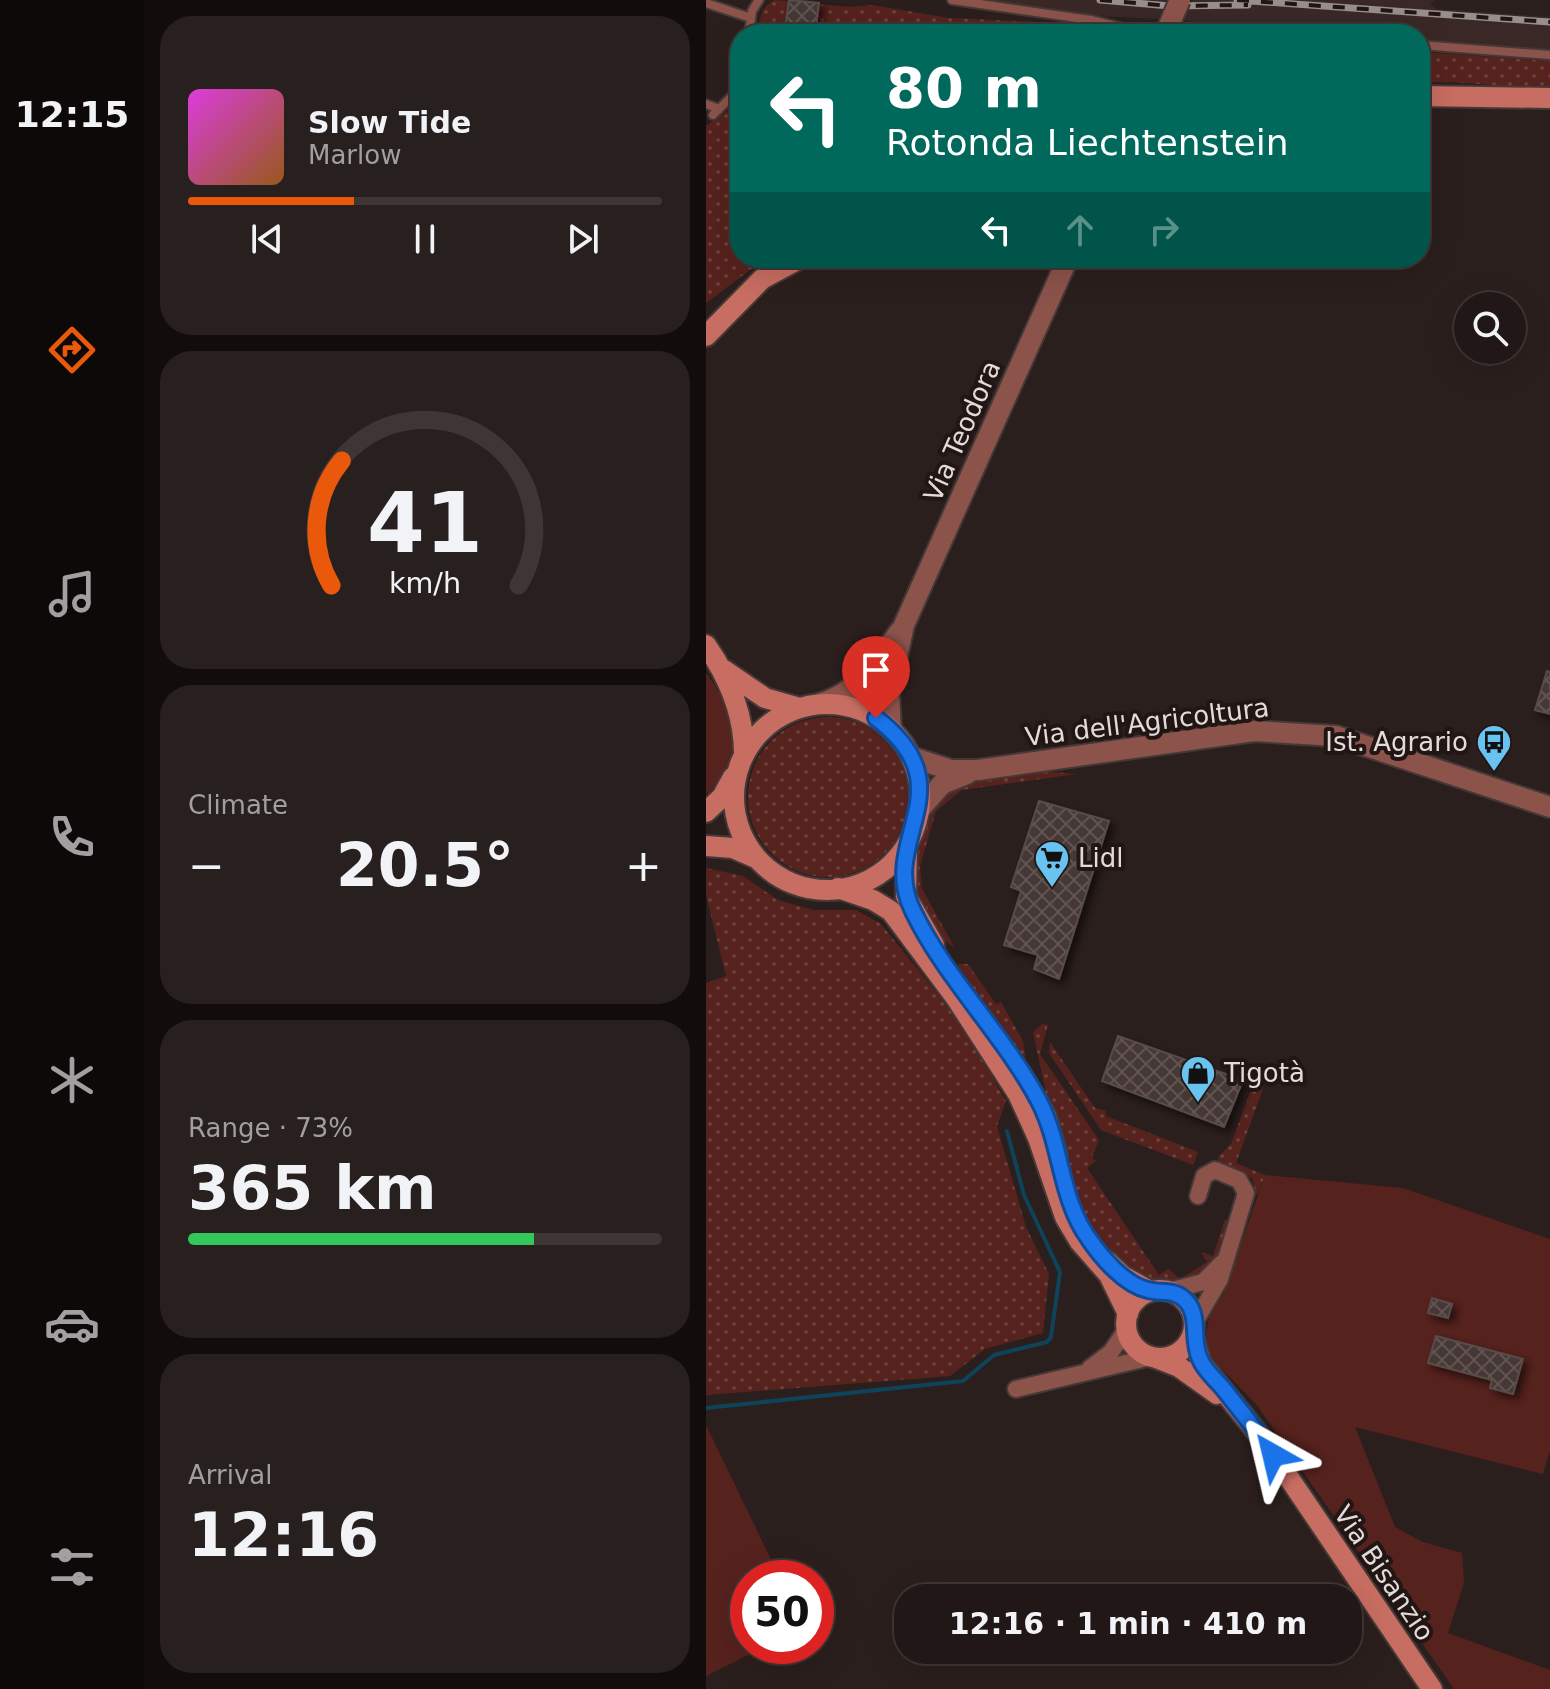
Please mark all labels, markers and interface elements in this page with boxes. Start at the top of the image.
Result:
text: 80 m [886,55,1042,120]
icon: left [754,56,858,160]
text: 12:15 [15,94,129,135]
text: Slow Tide [308,105,471,140]
text: Rotonda Liechtenstein [886,122,1288,163]
text: Marlow [308,140,401,170]
icon: left [974,208,1018,252]
icon: ahead [1058,208,1102,252]
icon: right [1142,208,1186,252]
icon: previous [245,217,289,261]
icon: pause [403,217,447,261]
icon: next [561,217,605,261]
map controls [1454,292,1526,364]
button: search [1454,292,1526,364]
icon: directions [44,322,100,378]
street label: Via Teodora [918,356,1006,506]
text: 41 [367,474,483,571]
icon: music [44,566,100,622]
text: km/h [389,566,461,600]
pin [842,636,910,718]
icon: arrive [854,648,898,692]
street label: Via dell'Agricoltura [1023,692,1271,752]
bus stop icon: Ist. Agrario [1475,723,1513,773]
place label: Ist. Agrario [1325,727,1468,757]
text: Climate [188,790,288,820]
icon: phone [44,809,100,865]
text: 20.5° [336,830,514,900]
supermarket icon: Lidl [1033,839,1071,889]
text: − [188,840,225,891]
text: + [625,840,662,891]
place label: Lidl [1078,843,1123,873]
icon: climate [44,1052,100,1108]
shop icon: Tigotà [1179,1054,1217,1104]
place label: Tigotà [1223,1058,1305,1088]
text: Range · 73% [188,1113,353,1143]
text: 365 km [188,1153,437,1223]
icon: car [44,1296,100,1352]
position arrow [1231,1413,1315,1497]
text: Arrival [188,1460,272,1490]
text: 12:16 [188,1500,379,1570]
street label: Via Bisanzio [1328,1500,1440,1646]
icon: filters [44,1539,100,1595]
speed limit sign: 50 [730,1560,834,1664]
text: 12:16 · 1 min · 410 m [949,1606,1307,1641]

